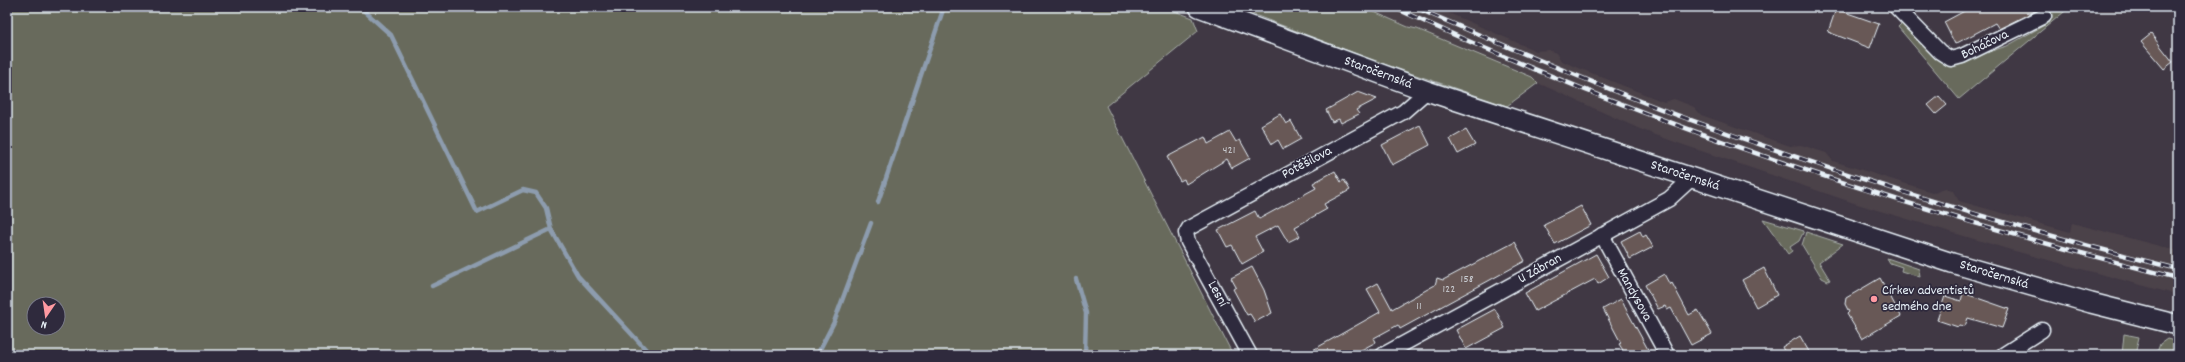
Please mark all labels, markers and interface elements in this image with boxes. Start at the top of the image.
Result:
street label: Boháčova [1958,25,2012,65]
street label: Staročernská [1341,51,1415,95]
street label: Potěšilova [1278,141,1336,185]
house number: 421 [1223,142,1235,159]
street label: Staročernská [1648,155,1722,197]
street label: U Zábran [1514,249,1566,289]
street label: Staročernská [1957,255,2031,295]
street label: Mandysova [1611,265,1657,326]
house number: 158 [1461,271,1474,288]
street label: Lesní [1202,277,1233,312]
house number: 122 [1442,281,1456,298]
place label: Církev adventistů sedmého dne [1882,281,1974,317]
marker: Církev adventistů sedmého dne [1869,294,1879,304]
north arrow [26,296,66,336]
house number: 11 [1416,298,1422,315]
text: N [39,315,49,332]

